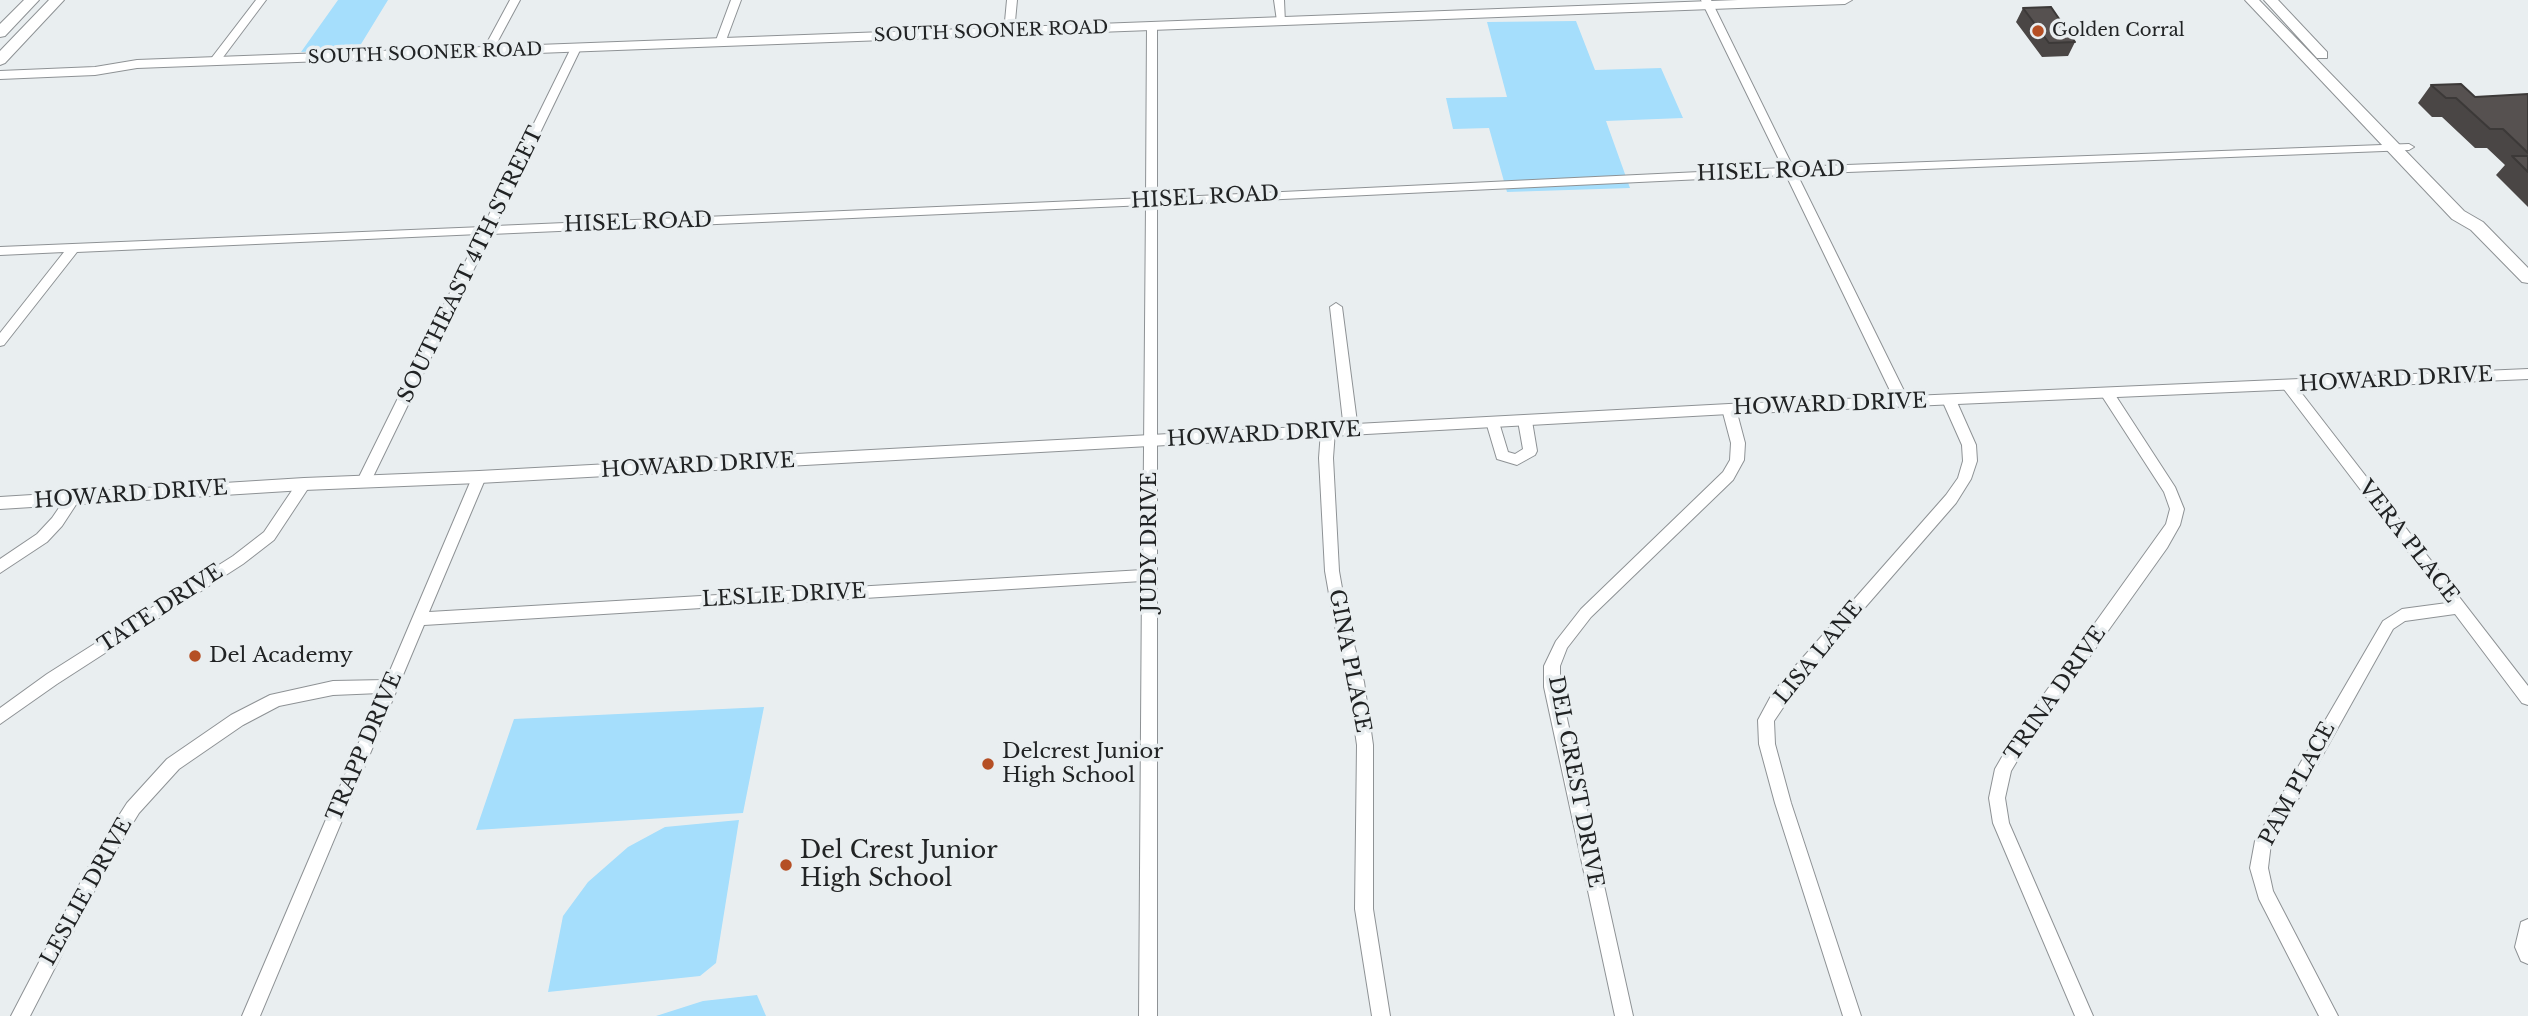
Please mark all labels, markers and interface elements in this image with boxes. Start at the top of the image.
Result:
street label: SOUTH SOONER ROAD [873,17,1109,47]
place label: Golden Corral [2052,20,2185,42]
marker: Golden Corral [2030,23,2046,39]
street label: SOUTH SOONER ROAD [307,39,543,69]
street label: SOUTHEAST 4TH STREET [393,123,549,407]
street label: HISEL ROAD [1696,157,1846,187]
street label: HISEL ROAD [1130,182,1280,214]
street label: HISEL ROAD [563,208,713,238]
street label: HOWARD DRIVE [2298,362,2494,398]
street label: HOWARD DRIVE [1733,389,1927,421]
street label: HOWARD DRIVE [1166,417,1362,453]
street label: HOWARD DRIVE [600,448,796,484]
street label: JUDY DRIVE [1137,472,1163,612]
street label: HOWARD DRIVE [33,476,229,514]
street label: VERA PLACE [2352,476,2464,608]
street label: TATE DRIVE [94,559,228,659]
street label: LESLIE DRIVE [701,579,867,613]
street label: GINA PLACE [1323,587,1375,735]
street label: LISA LANE [1770,596,1868,710]
street label: TRINA DRIVE [2000,622,2112,766]
place label: Del Academy [209,643,353,669]
marker: Del Academy [187,648,203,664]
street label: TRAPP DRIVE [322,669,408,825]
street label: DEL CREST DRIVE [1542,674,1608,890]
street label: PAM PLACE [2255,718,2341,850]
place label: Delcrest Junior High School [1002,739,1163,789]
marker: Delcrest Junior High School [980,756,996,772]
street label: LESLIE DRIVE [36,814,138,970]
place label: Del Crest Junior High School [800,837,998,893]
marker: Del Crest Junior High School [778,857,794,873]

